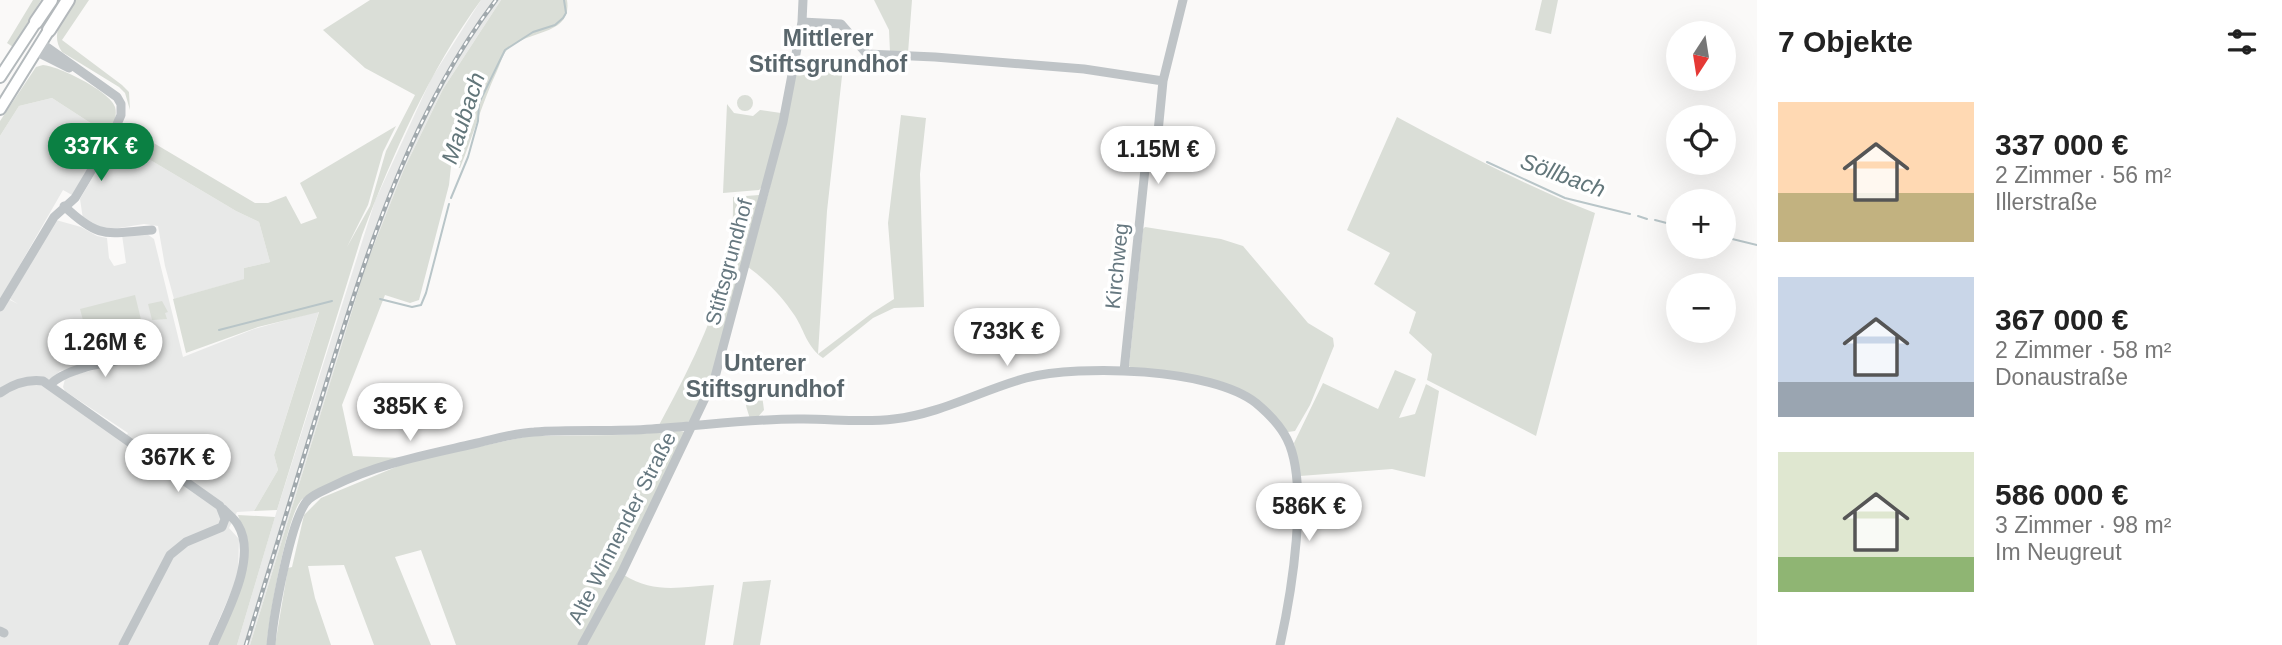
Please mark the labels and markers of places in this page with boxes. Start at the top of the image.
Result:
pin: 337K € [44,124,158,183]
pin: 1.15M € [1093,127,1223,186]
pin: 733K € [950,308,1064,368]
pin: 1.26M € [40,320,170,379]
pin: 385K € [353,384,467,443]
pin: 367K € [121,434,235,494]
pin: 586K € [1252,484,1366,543]

